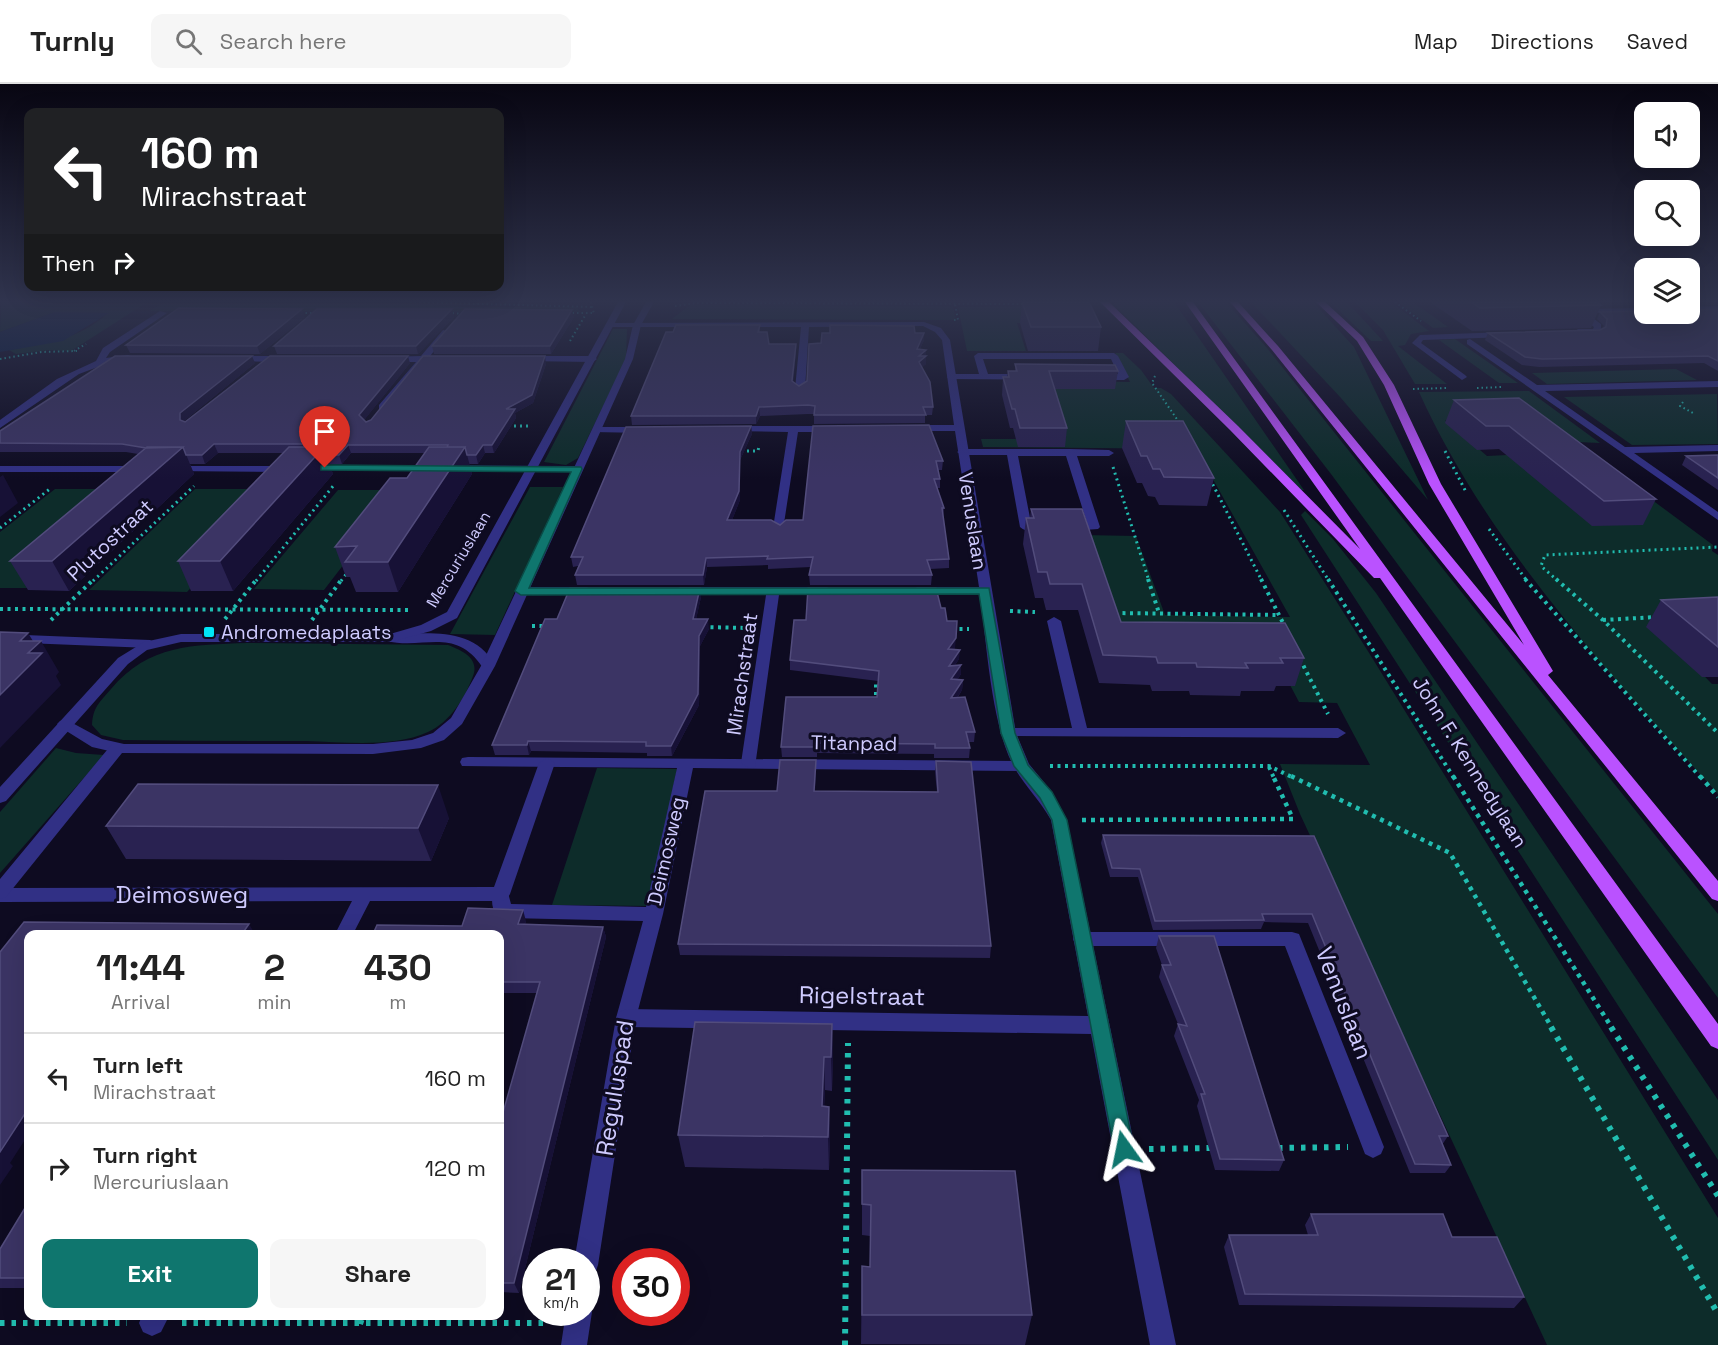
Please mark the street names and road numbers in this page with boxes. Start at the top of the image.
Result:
street label: Venuslaan [952,470,994,572]
street label: Plutostraat [61,493,159,587]
street label: Mercuriuslaan [421,507,495,611]
street label: Mirachstraat [721,611,763,737]
street label: John F. Kennedylaan [1407,671,1533,853]
street label: Titanpad [811,729,897,757]
street label: Deimosweg [641,794,691,908]
street label: Deimosweg [116,879,248,910]
street label: Venuslaan [1309,942,1380,1064]
street label: Rigelstraat [799,979,925,1012]
street label: Reguluspad [588,1018,641,1158]

